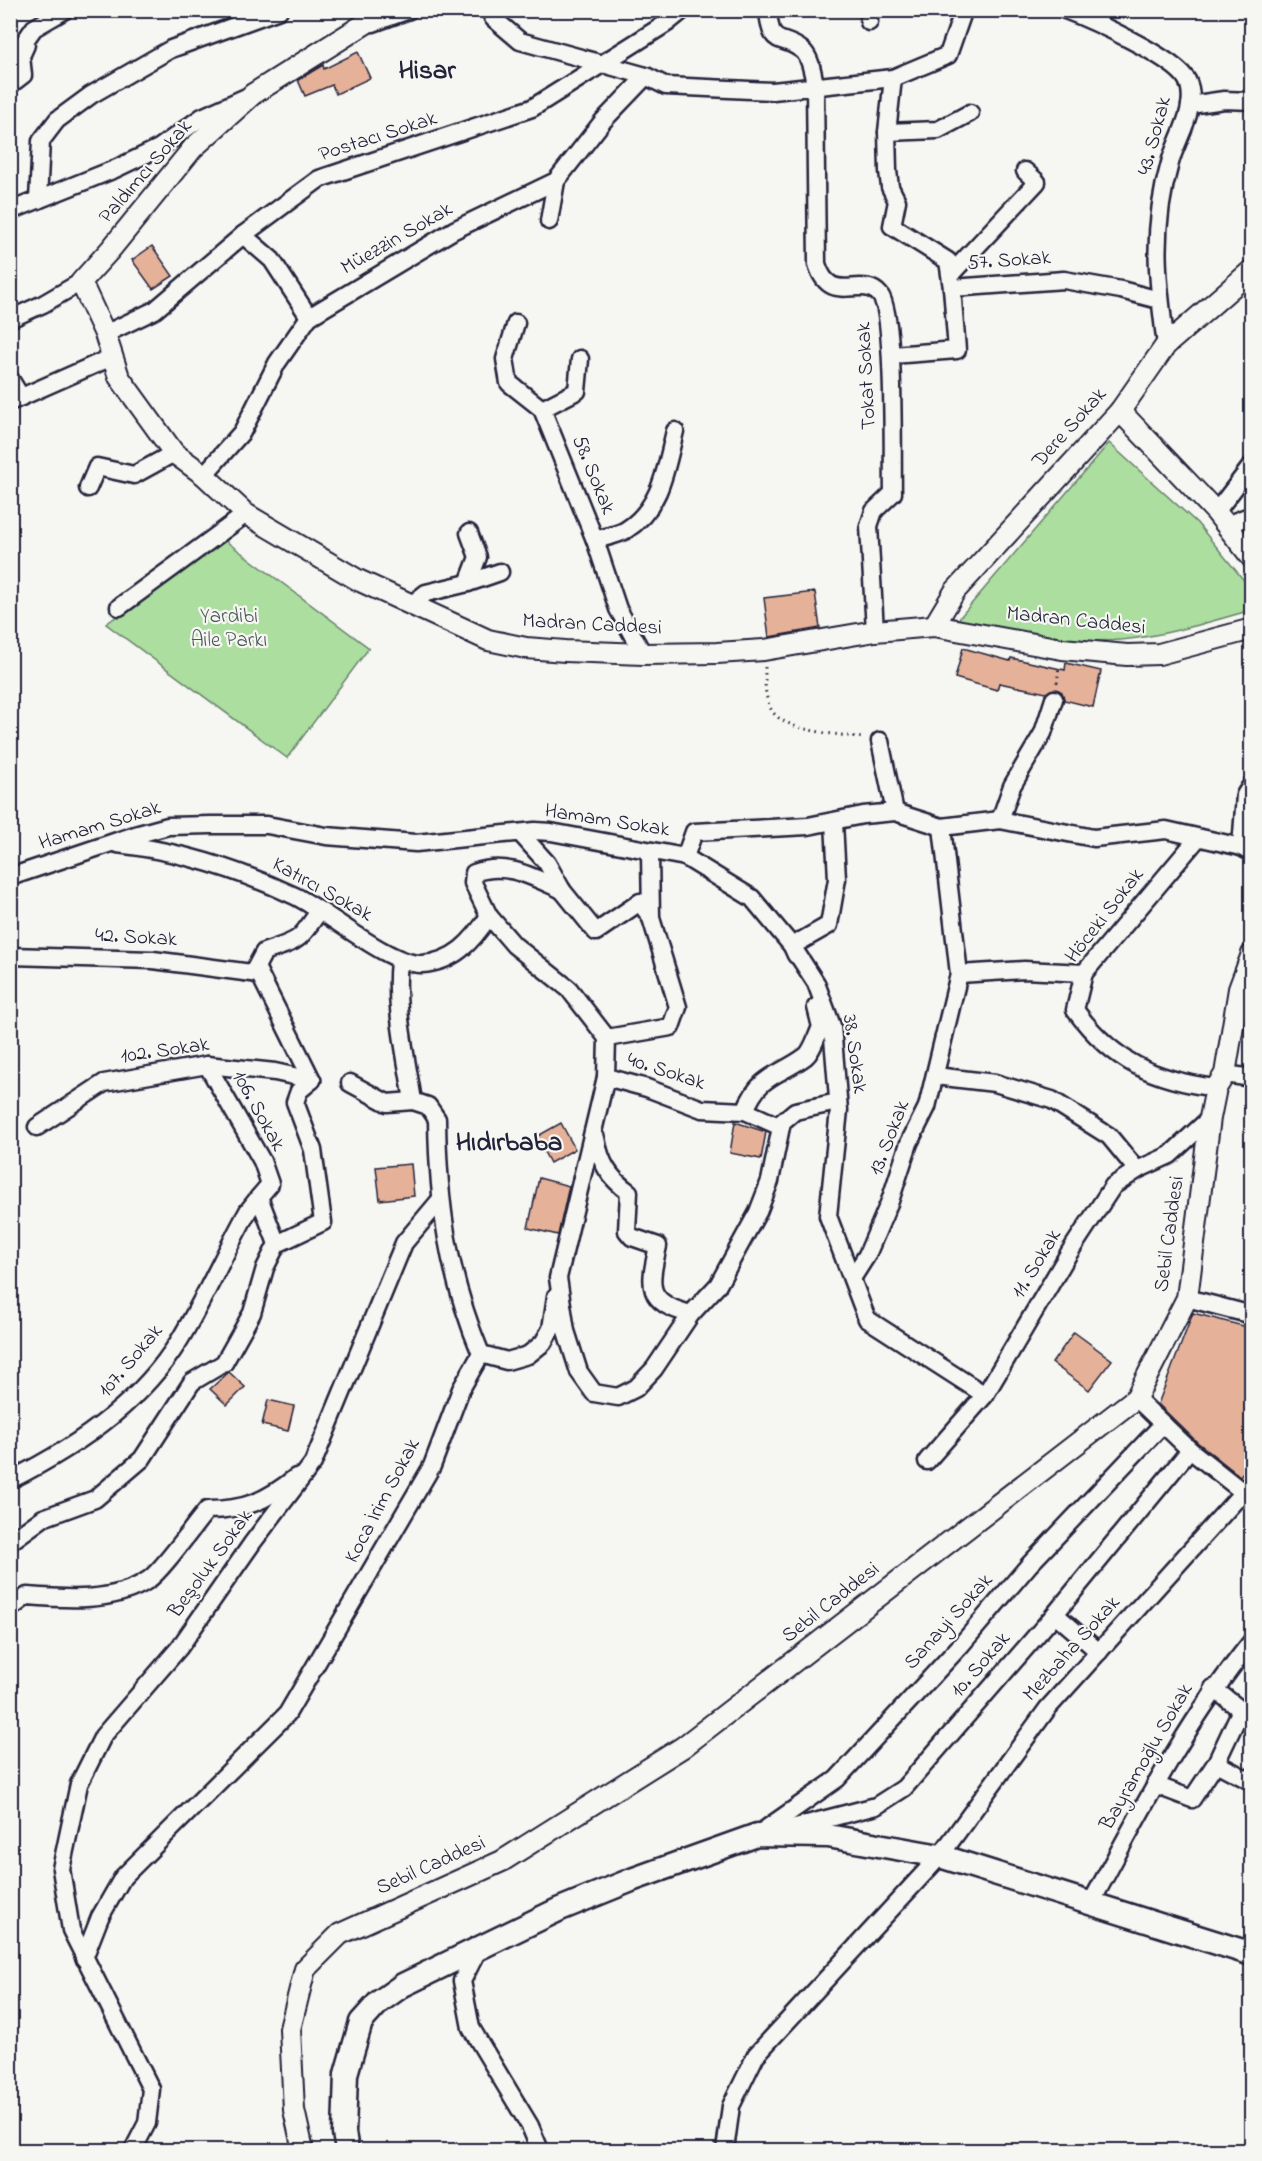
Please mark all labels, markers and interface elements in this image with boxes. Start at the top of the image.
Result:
district label: Hisar [398,52,456,91]
street label: 43. Sokak [1130,93,1180,179]
street label: Postacı Sokak [315,104,442,170]
street label: Paldımcı Sokak [92,113,200,231]
street label: Müezzin Sokak [336,194,459,283]
street label: 57. Sokak [966,243,1053,279]
street label: Tokat Sokak [849,321,885,431]
street label: Dere Sokak [1025,380,1115,476]
street label: 58. Sokak [564,431,623,520]
street label: Madran Caddesi [1005,599,1147,643]
park label: Yardibi Aile Parkı [191,602,267,656]
street label: Madran Caddesi [521,606,663,644]
street label: Hamam Sokak [35,793,166,859]
street label: Hamam Sokak [542,796,672,846]
street label: Katırcı Sokak [266,850,378,930]
street label: Höceki Sokak [1058,861,1152,970]
street label: 42. Sokak [94,921,179,955]
street label: 38. Sokak [834,1013,875,1096]
street label: 102. Sokak [119,1030,212,1072]
street label: 40. Sokak [623,1045,710,1099]
street label: 106. Sokak [224,1065,293,1157]
street label: 13. Sokak [862,1095,918,1180]
district label: Hıdırbaba [456,1124,562,1163]
street label: Sebil Caddesi [1147,1174,1193,1294]
street label: 11. Sokak [1004,1223,1070,1304]
street label: 107. Sokak [91,1317,171,1404]
street label: Koca İrim Sokak [338,1433,429,1569]
street label: Beşoluk Sokak [161,1503,261,1625]
street label: Sebil Caddesi [776,1555,886,1651]
street label: Sanayi Sokak [897,1567,1003,1678]
street label: Mezbaha Sokak [1016,1589,1128,1709]
street label: 10. Sokak [944,1625,1019,1705]
street label: Bayramoğlu Sokak [1092,1677,1203,1838]
street label: Sebil Caddesi [372,1829,490,1903]

